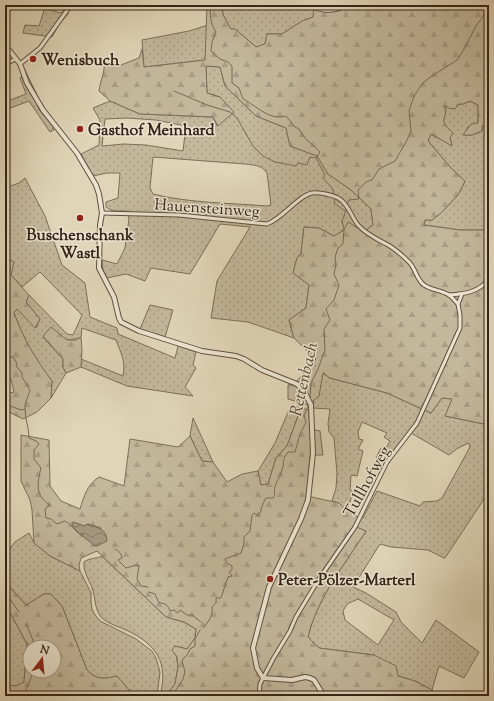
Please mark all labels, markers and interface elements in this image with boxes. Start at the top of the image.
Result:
place label: Wenisbuch [41,50,120,73]
marker: Wenisbuch [28,54,38,64]
place label: Gasthof Meinhard [88,120,216,143]
marker: Gasthof Meinhard [75,124,85,134]
street label: Hauensteinweg [153,194,260,225]
marker: Buschenschank Wastl [75,213,85,223]
place label: Buschenschank Wastl [26,225,134,266]
water label: Rettenbach [285,339,325,419]
street label: Tullhofweg [339,442,397,522]
place label: Peter-Pölzer-Marterl [278,570,416,593]
marker: Peter-Pölzer-Marterl [265,574,275,584]
north arrow [22,639,62,679]
text: N [37,641,51,659]

